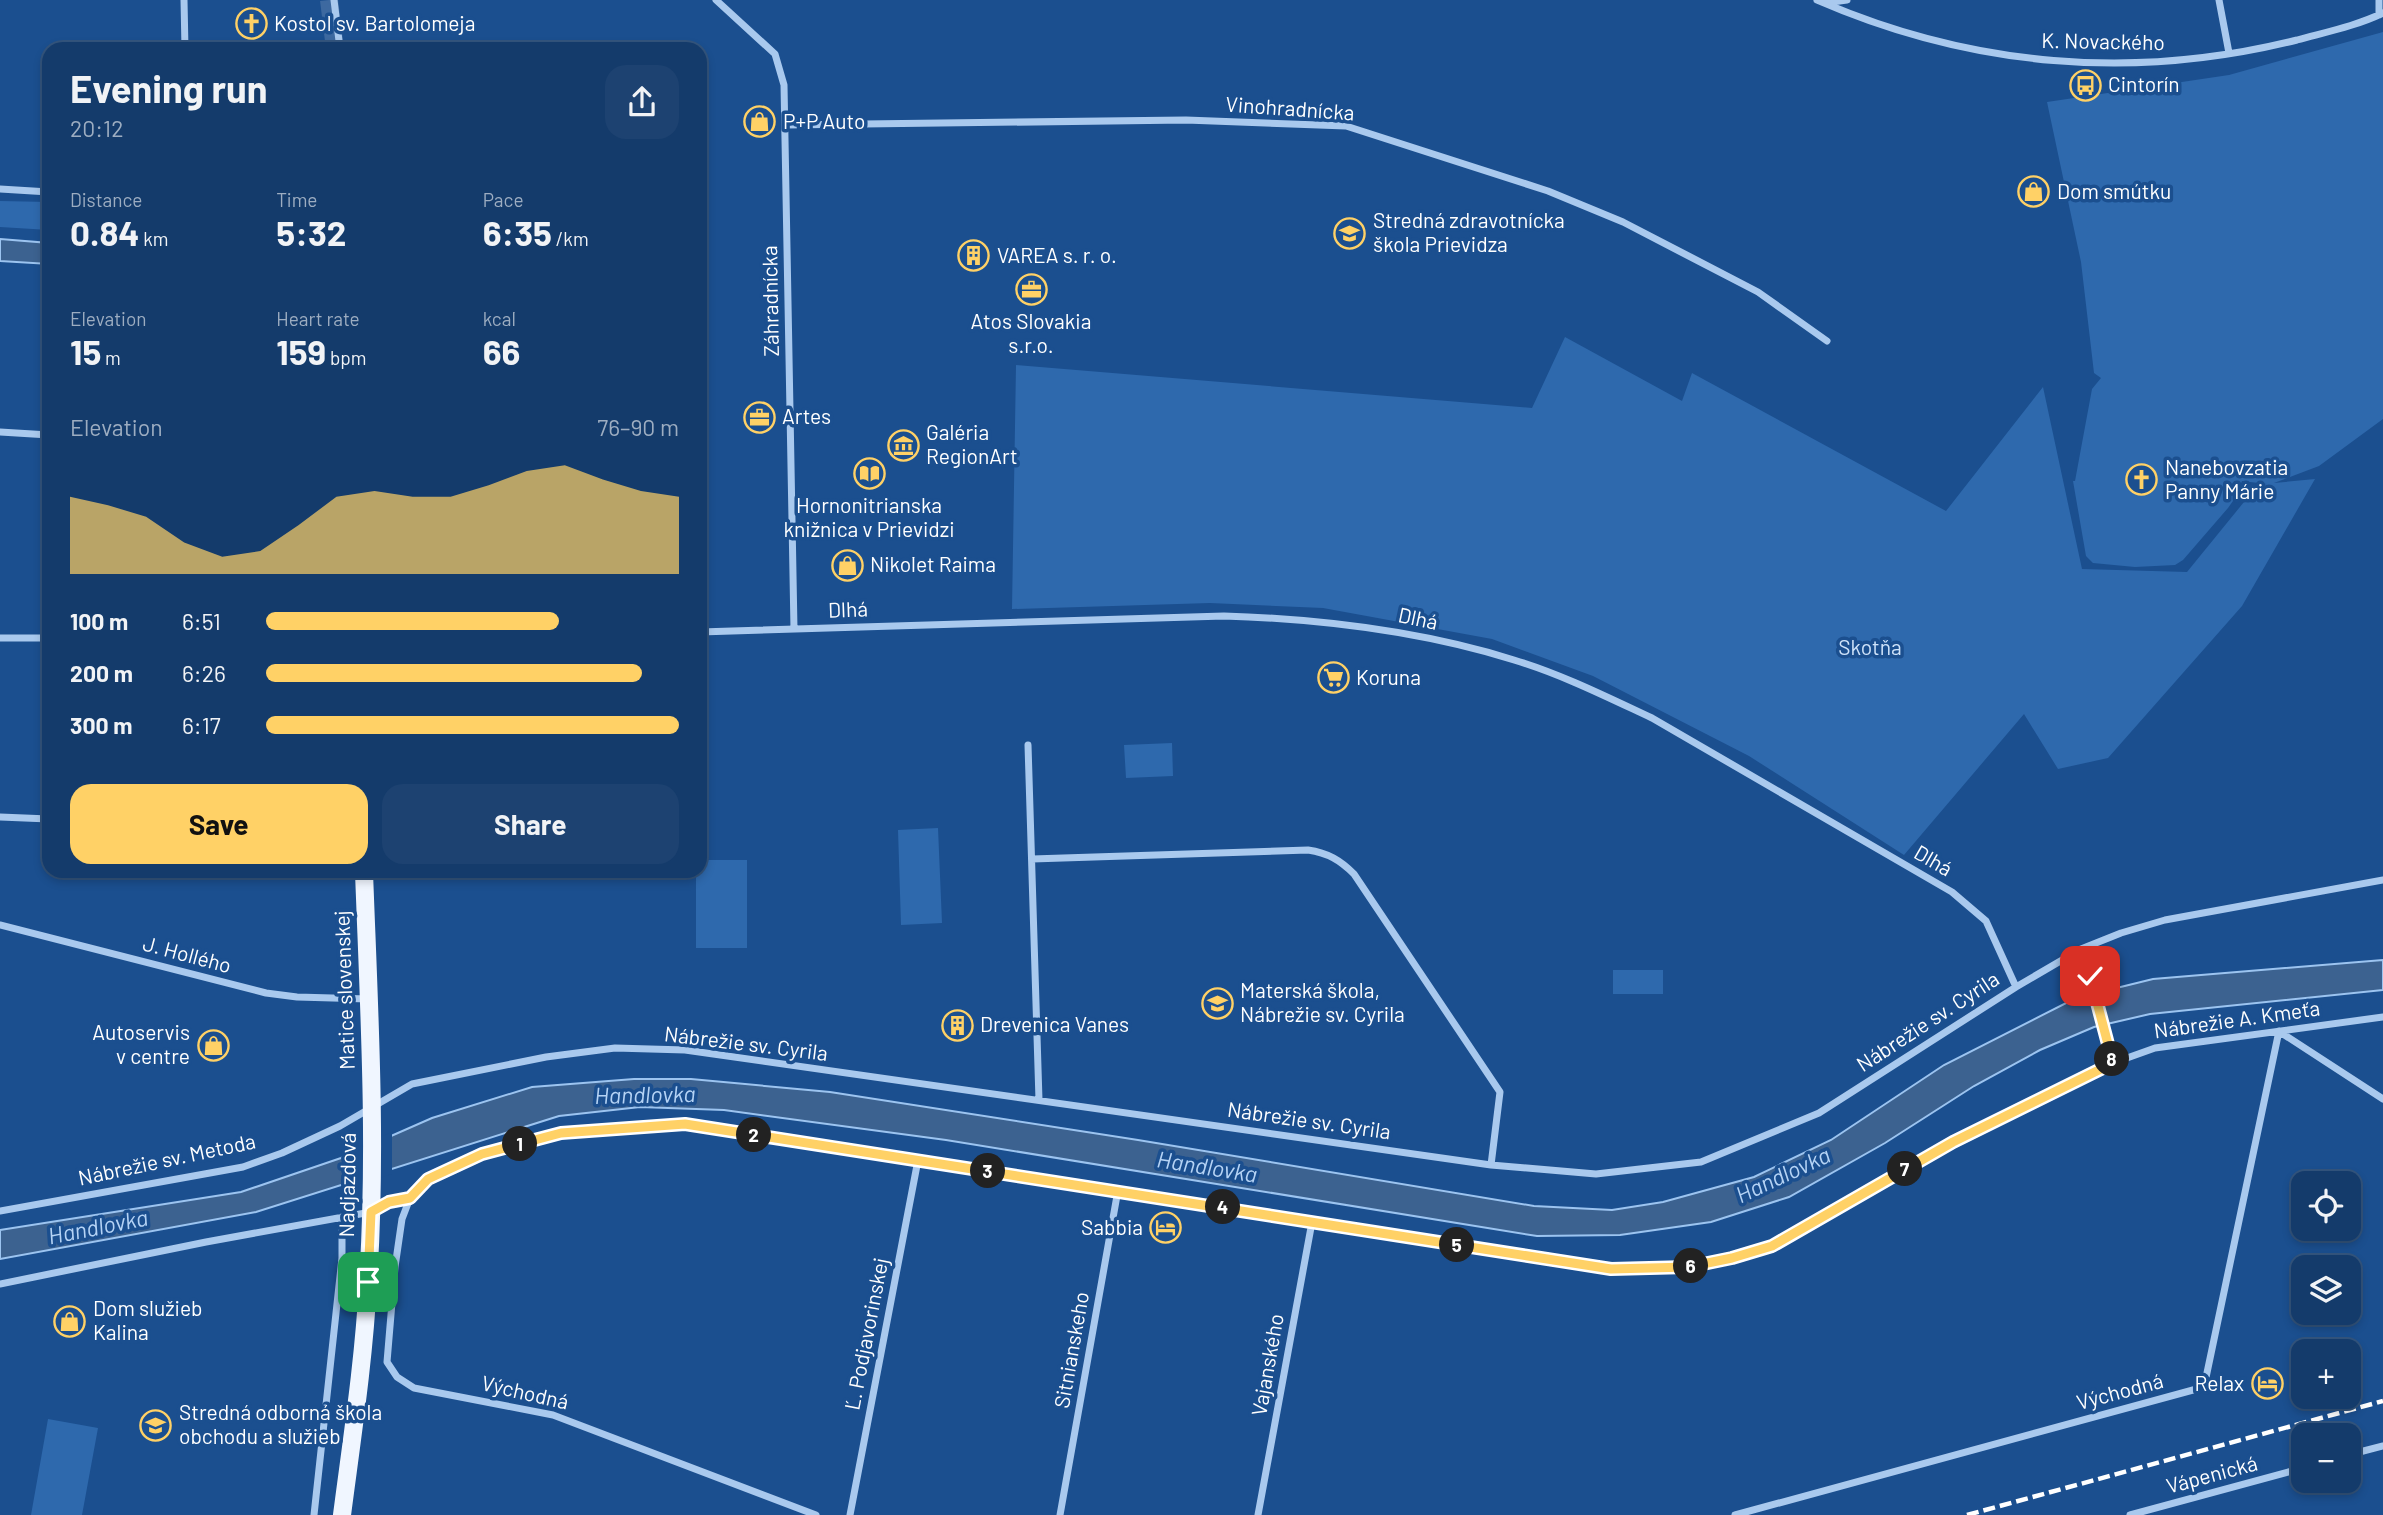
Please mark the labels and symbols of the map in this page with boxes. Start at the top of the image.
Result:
church icon: Kostol sv. Bartolomeja [234,7,268,41]
place label: Kostol sv. Bartolomeja [274,10,475,35]
street label: K. Novackého [2041,27,2165,54]
bus stop icon: Cintorín [2068,68,2102,102]
place label: Cintorín [2108,71,2180,96]
street label: Vinohradnícka [1225,91,1355,124]
shop icon: P+P Auto [743,105,777,139]
place label: P+P Auto [783,108,865,133]
shop icon: Dom smútku [2017,175,2051,209]
place label: Dom smútku [2057,178,2171,203]
place label: Stredná zdravotnícka škola Prievidza [1373,207,1565,256]
school or university icon: Stredná zdravotnícka škola Prievidza [1333,216,1367,250]
building icon: VAREA s. r. o. [957,239,991,273]
place label: VAREA s. r. o. [997,242,1117,267]
street label: Záhradnícka [756,245,783,357]
office icon: Atos Slovakia s.r.o. [1014,273,1048,307]
place label: Atos Slovakia s.r.o. [971,308,1091,357]
office icon: Artes [742,400,776,434]
place label: Artes [782,403,831,428]
place label: Galéria RegionArt [926,419,1018,468]
museum icon: Galéria RegionArt [886,428,920,462]
place label: Nanebovzatia Panny Márie [2165,454,2288,503]
library icon: Hornonitrianska knižnica v Prievidzi [852,457,886,491]
church icon: Nanebovzatia Panny Márie [2125,463,2159,497]
place label: Hornonitrianska knižnica v Prievidzi [783,492,955,541]
shop icon: Nikolet Raima [830,548,864,582]
place label: Nikolet Raima [870,551,996,576]
street label: Dlhá [828,595,868,622]
street label: Dlhá [1396,601,1440,634]
park label: Skotňa [1838,634,1902,659]
supermarket icon: Koruna [1316,661,1350,695]
place label: Koruna [1356,664,1421,689]
street label: Dlhá [1910,839,1957,880]
street label: Matice slovenskej [328,910,359,1070]
street label: J. Hollého [140,930,234,977]
pin [2060,946,2120,1006]
street label: Nábrežie sv. Cyrila [1851,965,2003,1076]
place label: Materská škola, Nábrežie sv. Cyrila [1240,977,1405,1026]
school or university icon: Materská škola, Nábrežie sv. Cyrila [1200,986,1234,1020]
street label: Nábrežie A. Kmeťa [2152,994,2321,1043]
building icon: Drevenica Vanes [940,1008,974,1042]
place label: Drevenica Vanes [980,1011,1129,1036]
place label: Autoservis v centre [92,1019,190,1068]
street label: Nábrežie sv. Cyrila [663,1020,829,1065]
shop icon: Autoservis v centre [196,1028,230,1062]
pin: 8 [2094,1042,2130,1076]
water label: Handlovka [594,1079,696,1109]
street label: Nábrežie sv. Cyrila [1226,1096,1392,1143]
pin: 2 [736,1118,772,1152]
pin: 1 [503,1126,538,1162]
street label: Nábrežie sv. Metoda [76,1128,258,1190]
street label: Nadjazdová [333,1132,360,1237]
water label: Handlovka [1731,1140,1834,1208]
water label: Handlovka [1155,1144,1259,1188]
pin: 7 [1888,1152,1923,1186]
pin: 3 [970,1154,1006,1188]
pin: 4 [1206,1190,1240,1224]
water label: Handlovka [45,1203,150,1249]
hotel icon: Sabbia [1149,1211,1183,1245]
place label: Sabbia [1081,1214,1143,1239]
pin: 5 [1440,1228,1474,1262]
pin: 6 [1674,1248,1708,1284]
pin [338,1252,398,1312]
street label: Ľ. Podjavorinskej [839,1255,893,1412]
street label: Sitnianskeho [1048,1289,1093,1410]
place label: Dom služieb Kalina [93,1295,203,1344]
shop icon: Dom služieb Kalina [53,1304,87,1338]
street label: Vajanského [1245,1312,1288,1418]
street label: Východná [2074,1367,2166,1414]
hotel icon: Relax [2250,1367,2284,1401]
street label: Východná [479,1369,571,1414]
place label: Relax [2194,1370,2244,1395]
place label: Stredná odborná škola obchodu a služieb [179,1399,382,1448]
school or university icon: Stredná odborná škola obchodu a služieb [139,1408,173,1442]
street label: Vápenická [2163,1449,2260,1498]

